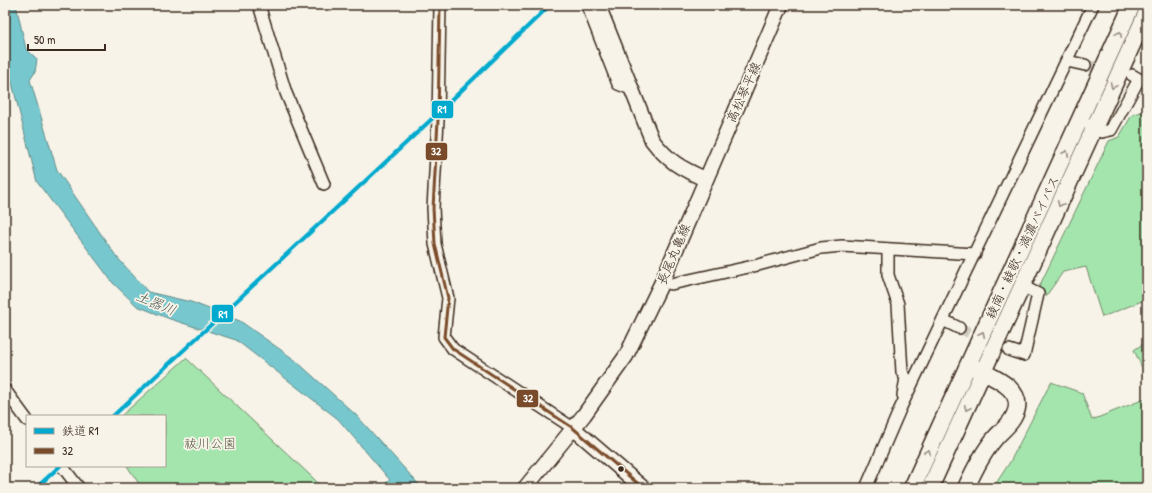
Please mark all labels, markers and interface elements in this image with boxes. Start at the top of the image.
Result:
scale bar [28,26,105,52]
text: 50 m [34,31,55,48]
one-way arrow [1114,31,1122,39]
street label: 高松琴平線 [722,58,765,125]
one-way arrow [1110,82,1118,89]
line badge: R1 [431,100,454,119]
text: R1 [438,102,447,116]
line badge: 32 [425,142,448,161]
text: 32 [431,144,442,158]
one-way arrow [1061,149,1069,157]
street label: 綾南・綾歌・満濃バイパス [981,173,1063,321]
one-way arrow [1056,201,1064,208]
street label: 長尾丸亀線 [652,220,694,287]
water label: 土器川 [133,286,179,319]
line badge: R1 [211,304,234,323]
text: R1 [219,307,228,321]
one-way arrow [977,331,985,339]
line badge: 32 [516,389,539,408]
text: 32 [523,391,534,405]
one-way arrow [964,403,972,411]
legend [26,415,166,467]
text: 鉄道 R1 [62,422,99,439]
park label: 祓川公園 [184,434,236,452]
text: 32 [62,442,73,459]
one-way arrow [923,449,931,457]
unlabelled marker [616,464,626,474]

